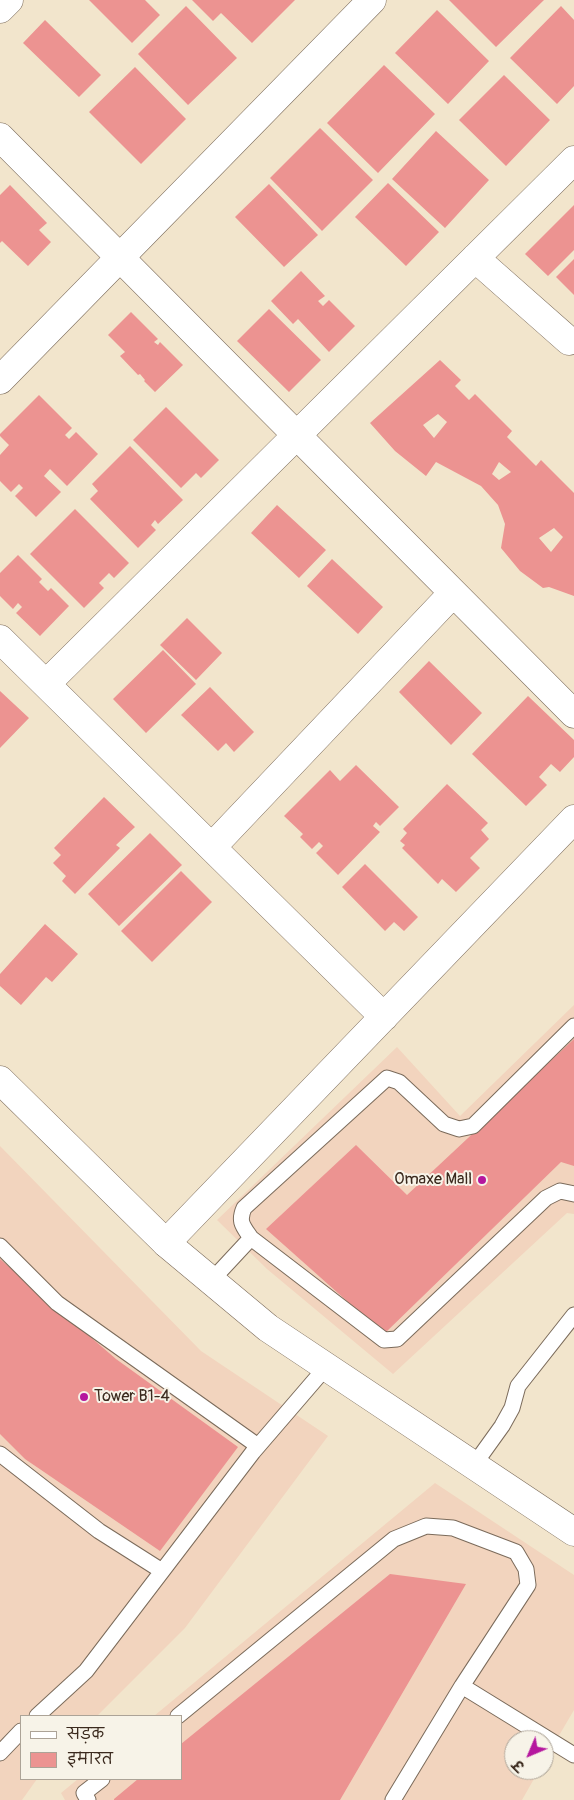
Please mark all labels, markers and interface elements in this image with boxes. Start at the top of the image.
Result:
place label: Omaxe Mall [394,1170,472,1190]
marker: Omaxe Mall [476,1174,488,1186]
place label: Tower B1-4 [94,1387,170,1407]
marker: Tower B1-4 [78,1391,90,1403]
legend [20,1715,182,1780]
text: सड़क [67,1725,104,1744]
north arrow [504,1730,554,1780]
text: इमारत [67,1750,113,1769]
text: उ [509,1756,528,1775]

